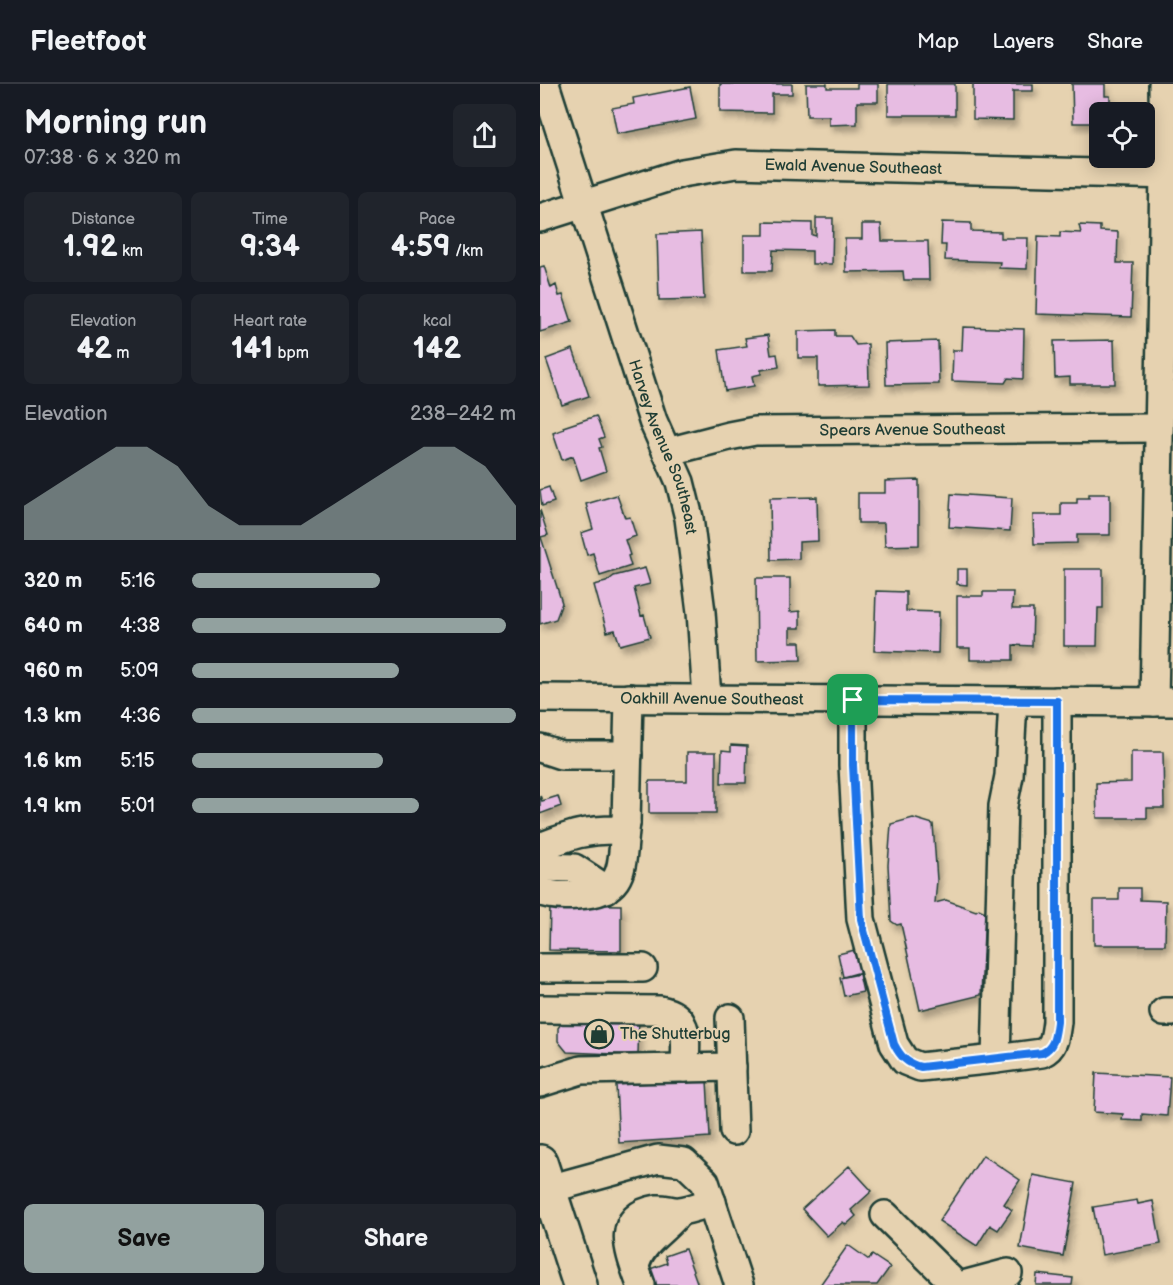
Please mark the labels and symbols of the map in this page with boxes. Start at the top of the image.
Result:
street label: Ewald Avenue Southeast [764,155,942,179]
street label: Harvey Avenue Southeast [624,357,701,536]
street label: Spears Avenue Southeast [819,420,1006,440]
pin [827,674,878,725]
street label: Oakhill Avenue Southeast [620,689,804,709]
shop icon: The Shutterbug [583,1018,615,1050]
place label: The Shutterbug [620,1025,730,1044]

